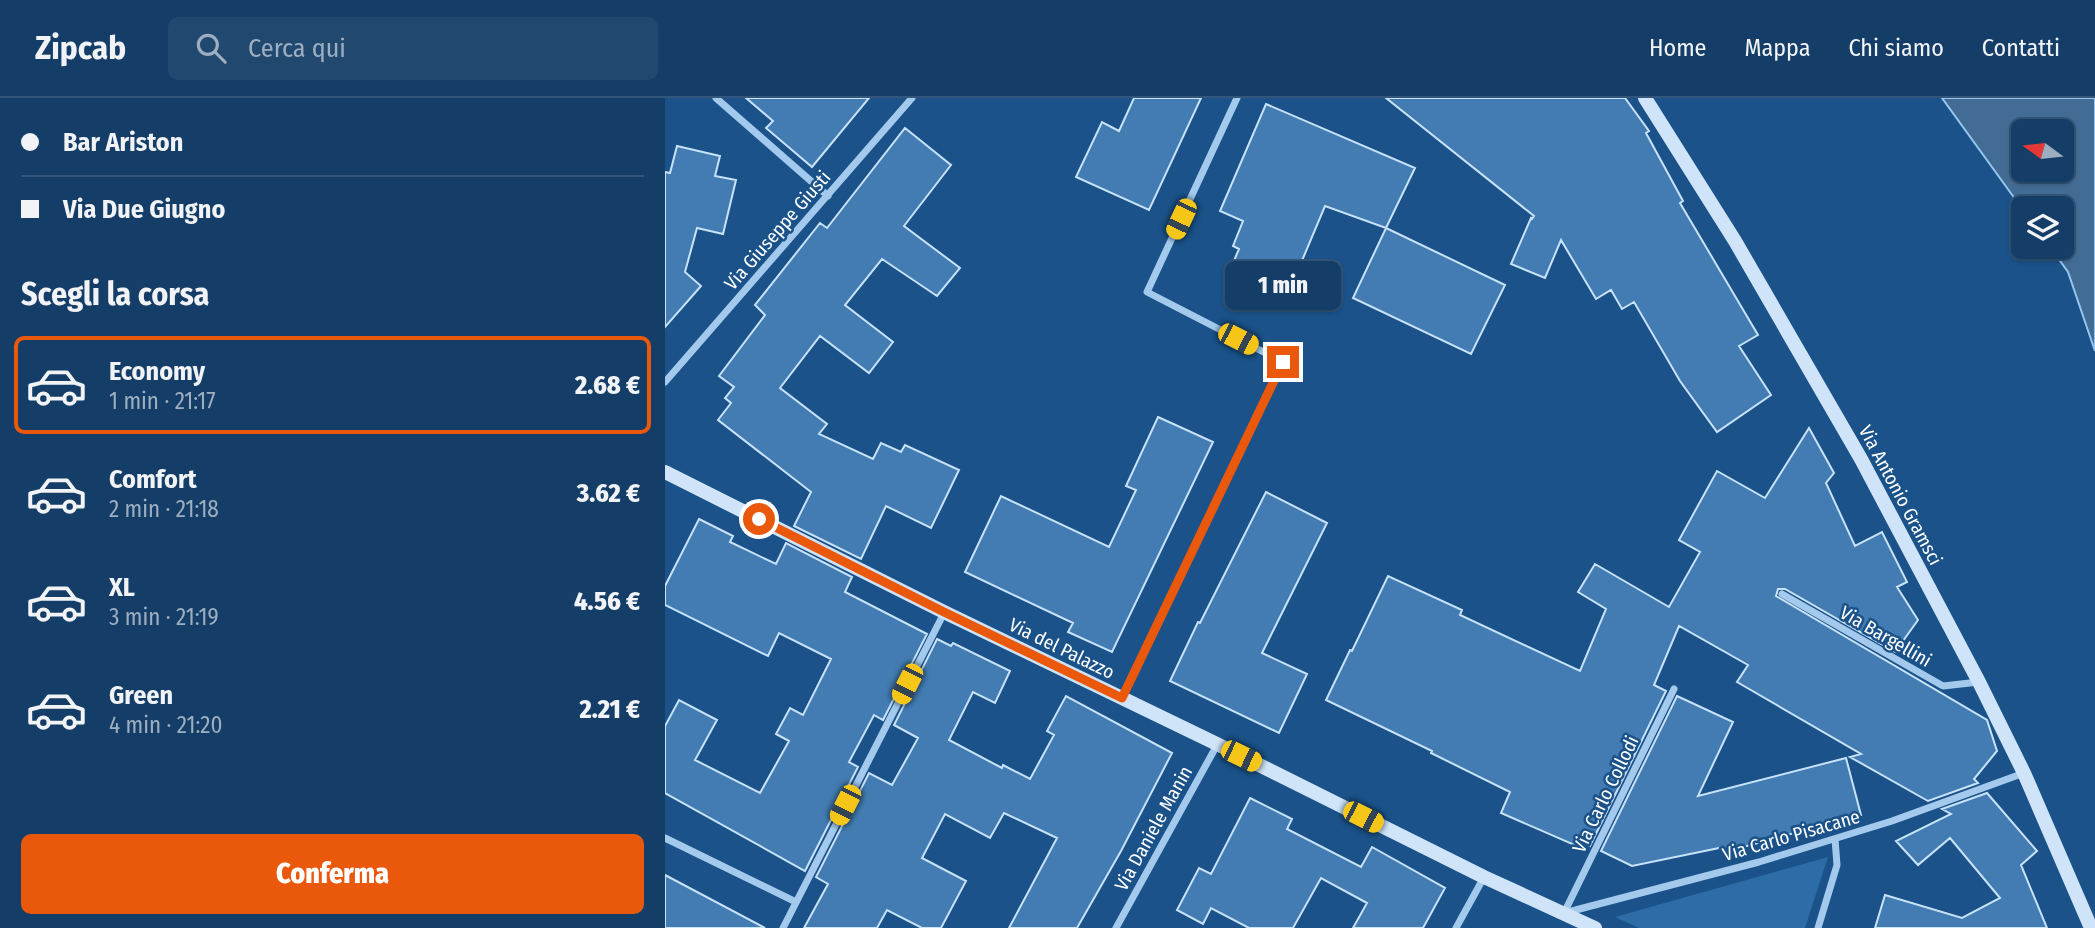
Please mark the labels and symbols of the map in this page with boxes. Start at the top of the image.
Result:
north arrow [2011,119,2074,182]
street label: Via Giuseppe Giusti [719,166,835,295]
car [1163,196,1200,242]
callout: 1 min [1225,260,1341,310]
car [1215,320,1262,358]
route end [1267,346,1299,378]
street label: Via Antonio Gramsci [1854,421,1947,569]
route start [743,503,775,535]
street label: Via Bargellini [1836,601,1936,672]
street label: Via del Palazzo [1005,613,1118,684]
car [889,661,926,707]
street label: Via Carlo Collodi [1567,732,1644,856]
car [1218,737,1265,775]
street label: Via Daniele Manin [1110,762,1197,895]
car [827,782,864,828]
car [1340,798,1387,836]
street label: Via Carlo Pisacane [1720,805,1862,866]

